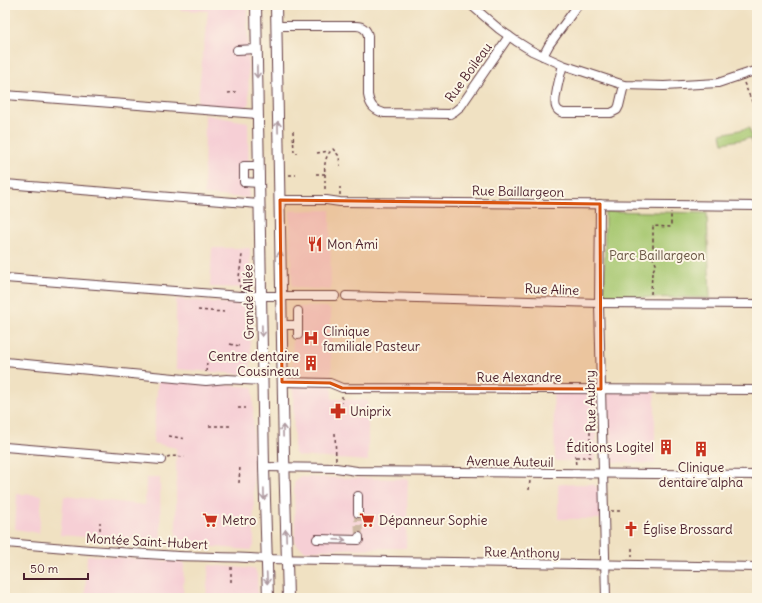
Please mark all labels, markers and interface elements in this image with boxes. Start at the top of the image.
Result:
street label: Rue Boileau [441,39,496,105]
one-way arrow [253,65,261,78]
one-way arrow [274,121,282,134]
street label: Rue Baillargeon [472,182,565,201]
restaurant icon: Mon Ami [306,235,324,253]
place label: Mon Ami [327,236,378,253]
park label: Parc Baillargeon [609,247,706,264]
one-way arrow [276,251,284,264]
street label: Grande Allée [239,264,258,340]
street label: Rue Aline [524,280,580,299]
place label: Clinique familiale Pasteur [323,323,421,355]
one-way arrow [258,324,265,337]
hospital icon: Clinique familiale Pasteur [302,329,320,347]
place label: Centre dentaire Cousineau [208,348,299,380]
building icon: Centre dentaire Cousineau [302,354,320,372]
street label: Rue Alexandre [477,369,561,386]
street label: Rue Aubry [581,370,600,432]
pharmacy icon: Uniprix [329,402,347,420]
place label: Uniprix [350,403,392,420]
one-way arrow [279,425,287,438]
place label: Éditions Logitel [566,438,654,456]
building icon: Éditions Logitel [657,438,675,456]
building icon: Clinique dentaire alpha [692,440,710,458]
street label: Avenue Auteuil [466,452,554,471]
place label: Clinique dentaire alpha [659,459,743,491]
one-way arrow [260,487,268,500]
supermarket icon: Metro [201,511,219,529]
supermarket icon: Dépanneur Sophie [358,511,376,529]
place label: Metro [222,512,256,529]
place label: Dépanneur Sophie [379,512,487,529]
church icon: Église Brossard [622,520,640,538]
place label: Église Brossard [643,520,733,538]
one-way arrow [282,529,290,542]
street label: Montée Saint-Hubert [86,530,209,553]
one-way arrow [333,536,346,544]
street label: Rue Anthony [484,543,560,562]
scale bar [24,555,88,581]
text: 50 m [30,561,59,576]
one-way arrow [264,571,271,584]

